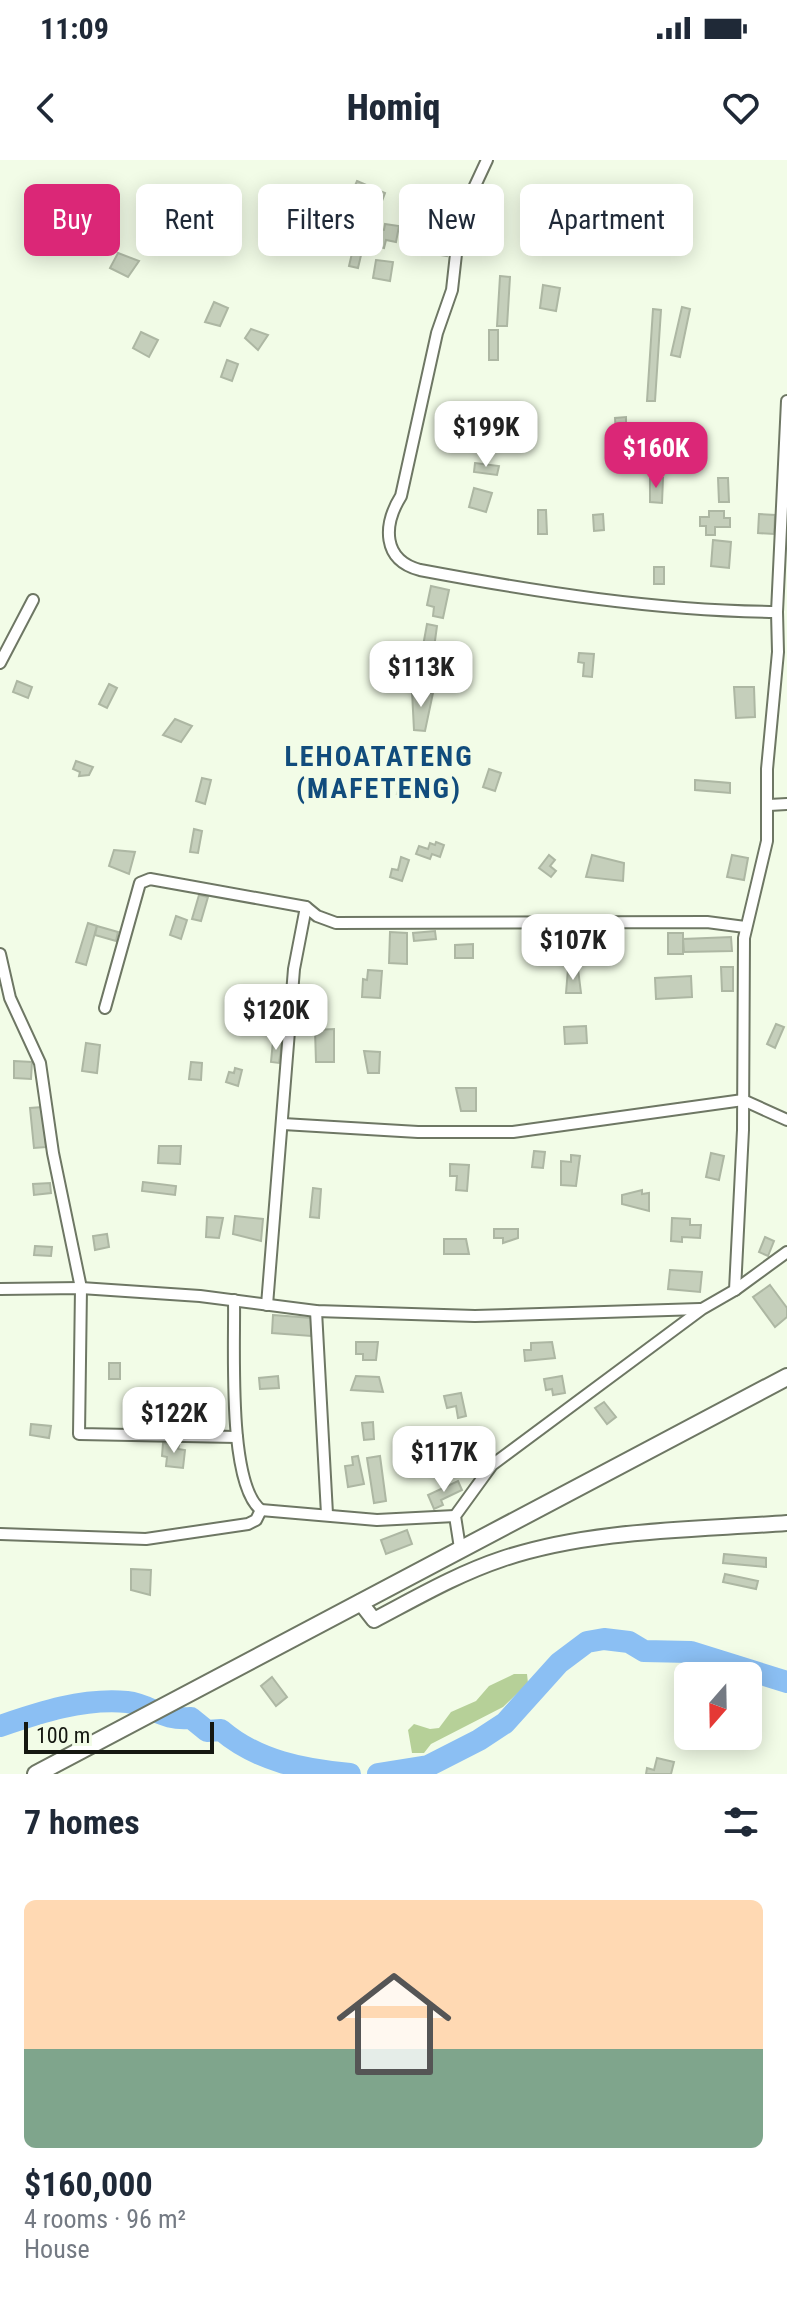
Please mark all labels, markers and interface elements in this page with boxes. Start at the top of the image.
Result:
text: 11:09 [40,11,109,46]
icon: back [24,86,68,130]
icon: heart [719,86,763,130]
text: Homiq [347,87,440,129]
chip: Buy [24,184,120,256]
chip: Rent [136,184,242,256]
chip: Filters [258,184,383,256]
chip: New [399,184,504,256]
chip: Apartment [520,184,693,256]
pin: $199K [430,401,542,469]
text: $199K [453,412,519,442]
pin: $160K [600,422,712,490]
text: $160K [623,433,689,463]
pin: $113K [365,641,477,709]
text: $113K [388,652,454,682]
district label: LEHOATATENG (MAFETENG) [284,740,474,805]
pin: $107K [517,914,629,982]
text: $107K [540,925,606,955]
pin: $120K [220,984,332,1052]
text: $120K [243,995,309,1025]
pin: $122K [118,1387,230,1455]
text: $122K [141,1398,207,1428]
pin: $117K [388,1426,500,1494]
text: $117K [411,1437,477,1467]
north arrow [674,1662,762,1750]
map controls [674,1662,762,1750]
scale bar [24,1718,214,1754]
text: 100 m [36,1723,90,1748]
icon: filters [719,1800,763,1844]
text: 7 homes [24,1802,140,1842]
icon: home [322,1952,466,2096]
text: $160,000 [24,2164,153,2204]
text: 4 rooms · 96 m² [24,2204,186,2234]
text: House [24,2234,90,2264]

